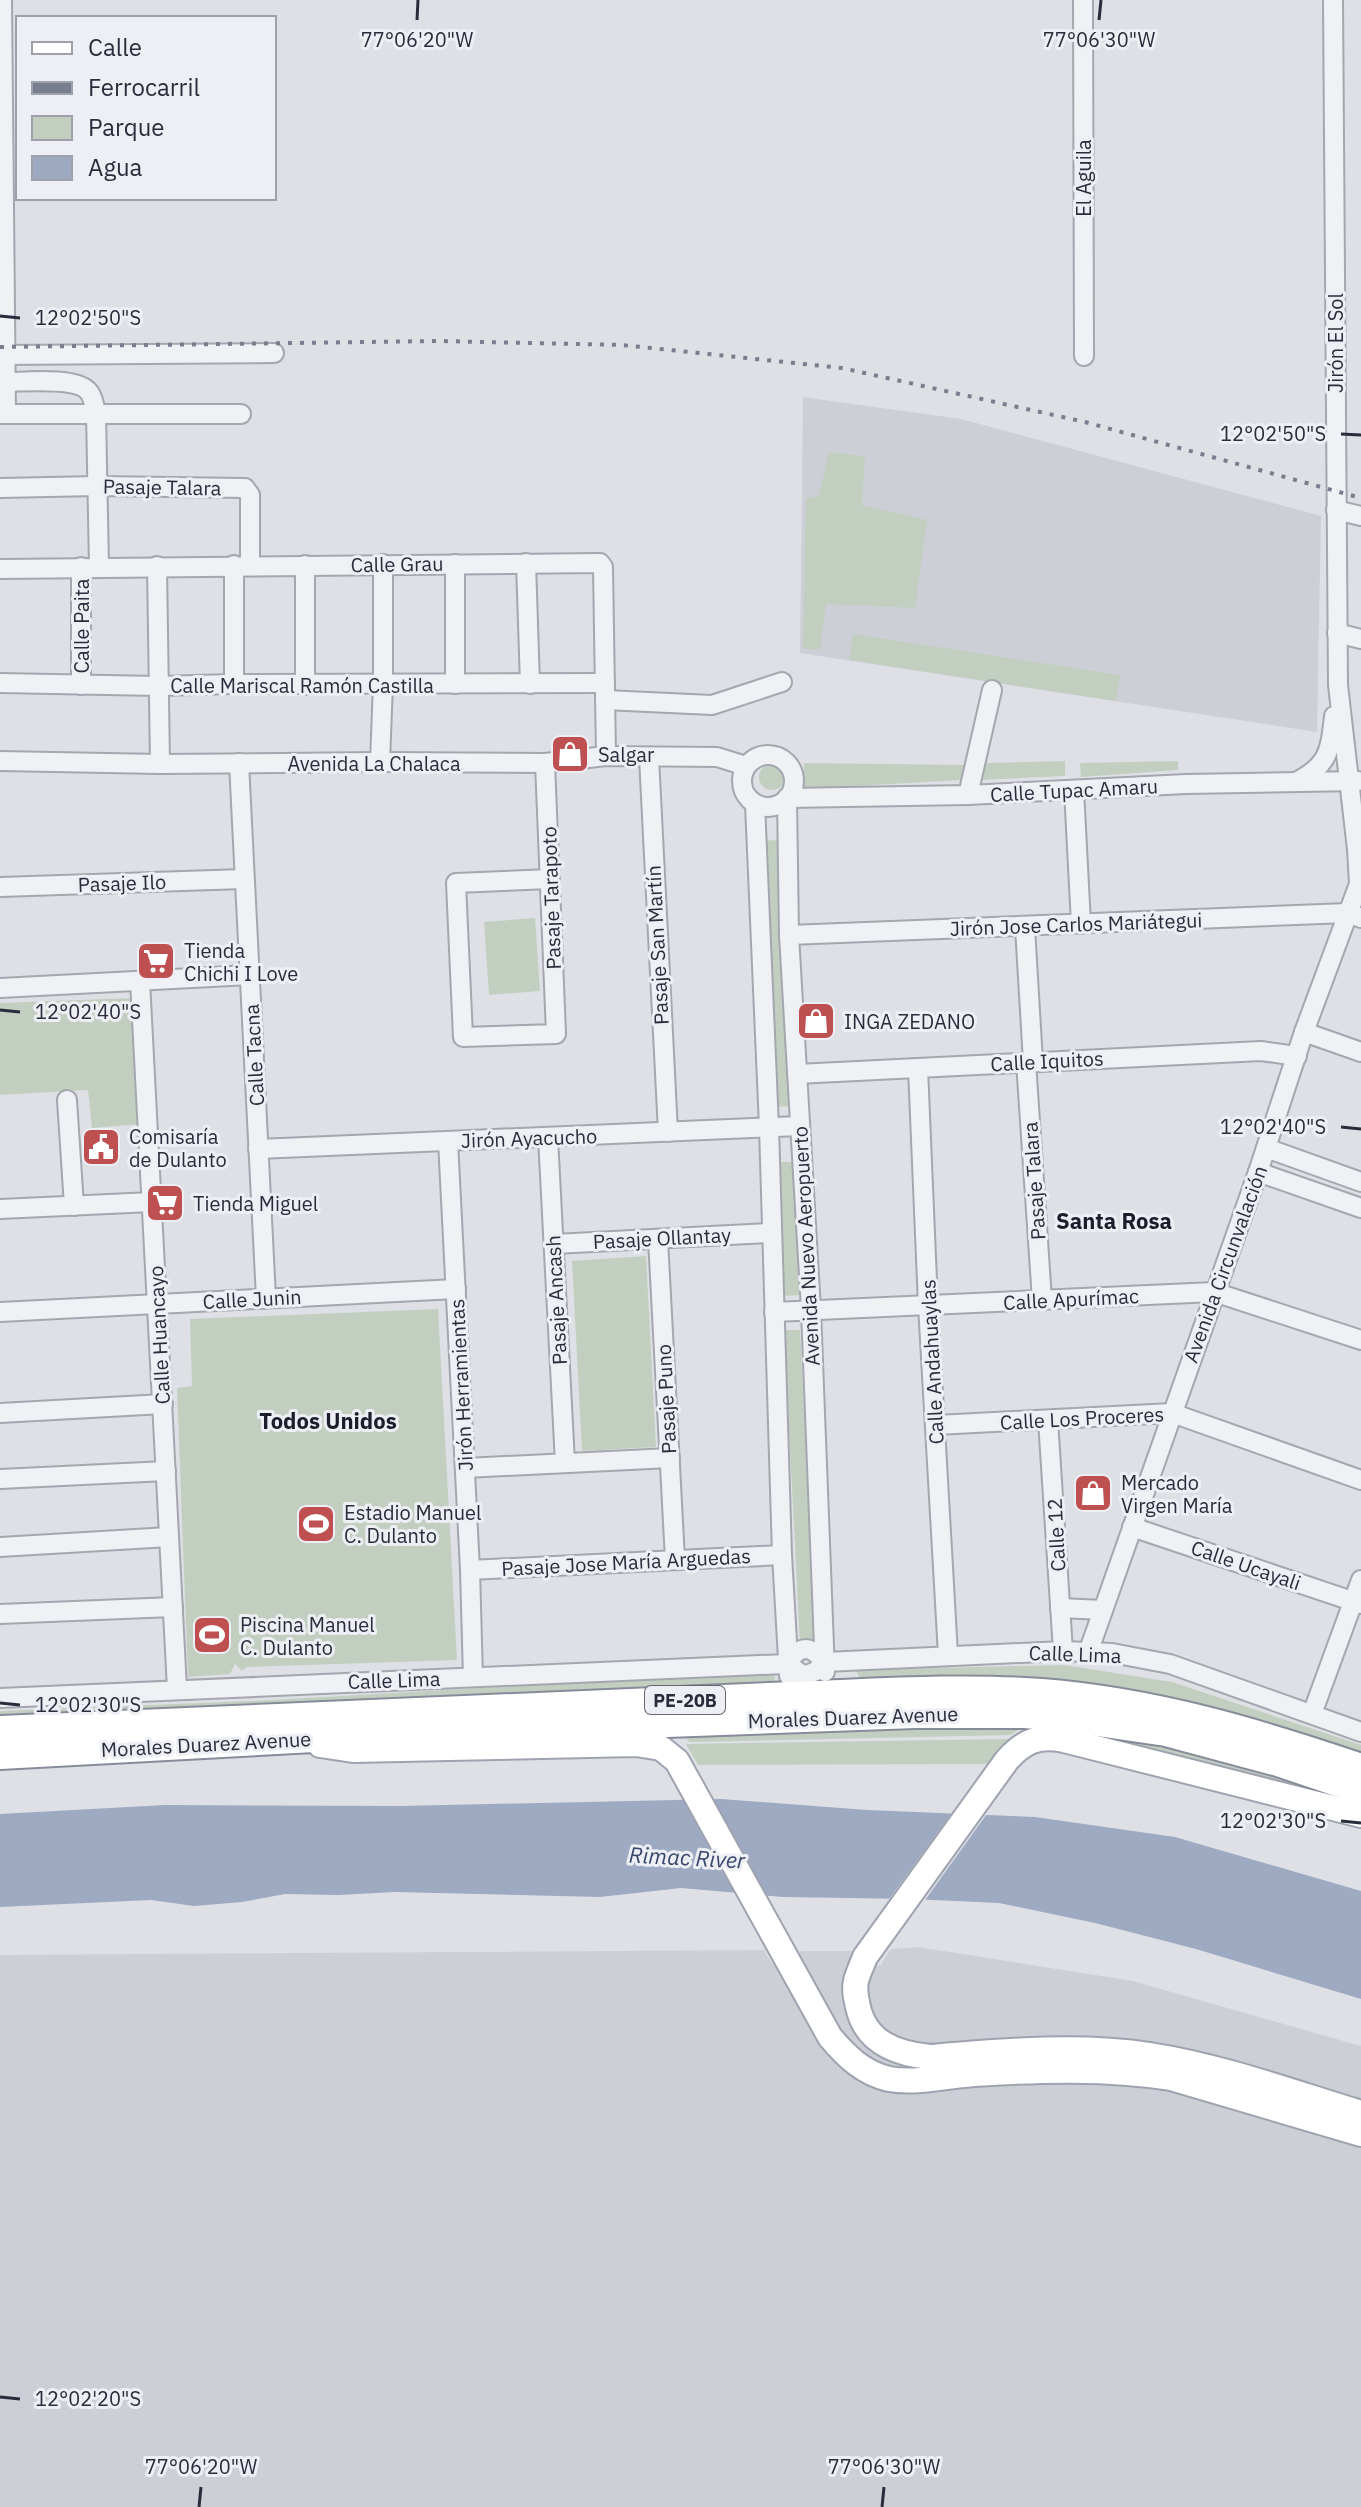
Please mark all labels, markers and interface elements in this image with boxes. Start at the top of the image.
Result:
legend [16,16,276,200]
text: 77°06'20"W [361,26,474,53]
text: 77°06'30"W [1043,26,1156,53]
text: Calle [88,31,142,63]
text: Ferrocarril [88,71,200,103]
text: Parque [88,111,165,143]
street label: El Aguila [1070,139,1097,217]
text: Agua [88,151,143,183]
street label: Jirón El Sol [1322,293,1349,393]
text: 12°02'50"S [35,304,141,331]
text: 12°02'50"S [1220,420,1326,447]
street label: Pasaje Talara [103,472,222,502]
street label: Calle Grau [350,550,444,578]
street label: Calle Paita [68,578,95,673]
street label: Calle Mariscal Ramón Castilla [170,672,434,699]
shop icon: Salgar [549,733,591,775]
place label: Salgar [598,741,654,768]
street label: Avenida La Chalaca [287,750,461,777]
street label: Calle Tupac Amaru [989,772,1159,808]
street label: Pasaje Tarapoto [535,826,567,970]
street label: Pasaje San Martín [639,864,675,1026]
street label: Pasaje Ilo [77,868,167,898]
street label: Jirón Jose Carlos Mariátegui [949,906,1203,942]
place label: Tienda Chichi I Love [184,937,298,987]
supermarket icon: Tienda Chichi I Love [135,940,177,982]
text: 12°02'40"S [35,998,141,1025]
shop icon: INGA ZEDANO [795,1000,837,1042]
street label: Calle Tacna [238,1003,270,1107]
place label: INGA ZEDANO [844,1008,975,1035]
street label: Calle Iquitos [990,1045,1104,1077]
text: 12°02'40"S [1220,1113,1326,1140]
street label: Pasaje Talara [1016,1121,1052,1241]
street label: Jirón Ayacucho [460,1122,598,1154]
place label: Comisaría de Dulanto [129,1123,227,1173]
street label: Avenida Nuevo Aeropuerto [786,1125,826,1367]
public building icon: Comisaría de Dulanto [80,1126,122,1168]
street label: Avenida Circunvalación [1177,1162,1273,1366]
supermarket icon: Tienda Miguel [144,1182,186,1224]
place label: Tienda Miguel [193,1190,318,1217]
district label: Santa Rosa [1056,1206,1172,1235]
street label: Pasaje Ollantay [592,1221,732,1255]
street label: Pasaje Ancash [539,1235,573,1365]
street label: Calle Huancayo [142,1265,176,1405]
street label: Calle Andahuaylas [914,1279,950,1445]
street label: Calle Apurímac [1002,1282,1140,1316]
street label: Calle Junin [202,1283,302,1315]
street label: Jirón Herramientas [443,1298,479,1472]
street label: Pasaje Puno [650,1343,682,1455]
street label: Calle Los Proceres [999,1400,1165,1436]
district label: Todos Unidos [259,1406,397,1435]
place label: Mercado Virgen María [1121,1469,1233,1519]
shop icon: Mercado Virgen María [1072,1472,1114,1514]
street label: Calle 12 [1041,1498,1071,1572]
place label: Estadio Manuel C. Dulanto [344,1499,482,1549]
sports icon: Estadio Manuel C. Dulanto [295,1503,337,1545]
street label: Calle Ucayali [1187,1534,1305,1596]
street label: Pasaje Jose María Arguedas [501,1542,751,1582]
place label: Piscina Manuel C. Dulanto [240,1611,375,1661]
sports icon: Piscina Manuel C. Dulanto [191,1614,233,1656]
street label: Calle Lima [1028,1639,1122,1669]
street label: Calle Lima [347,1665,441,1695]
road number: PE-20B [645,1686,725,1714]
text: 12°02'30"S [35,1691,141,1718]
street label: Morales Duarez Avenue [747,1700,959,1734]
street label: Morales Duarez Avenue [100,1725,312,1763]
text: 12°02'30"S [1220,1807,1326,1834]
water label: Rimac River [628,1839,747,1875]
text: 12°02'20"S [35,2385,141,2412]
text: 77°06'20"W [145,2453,258,2480]
text: 77°06'30"W [828,2453,941,2480]

